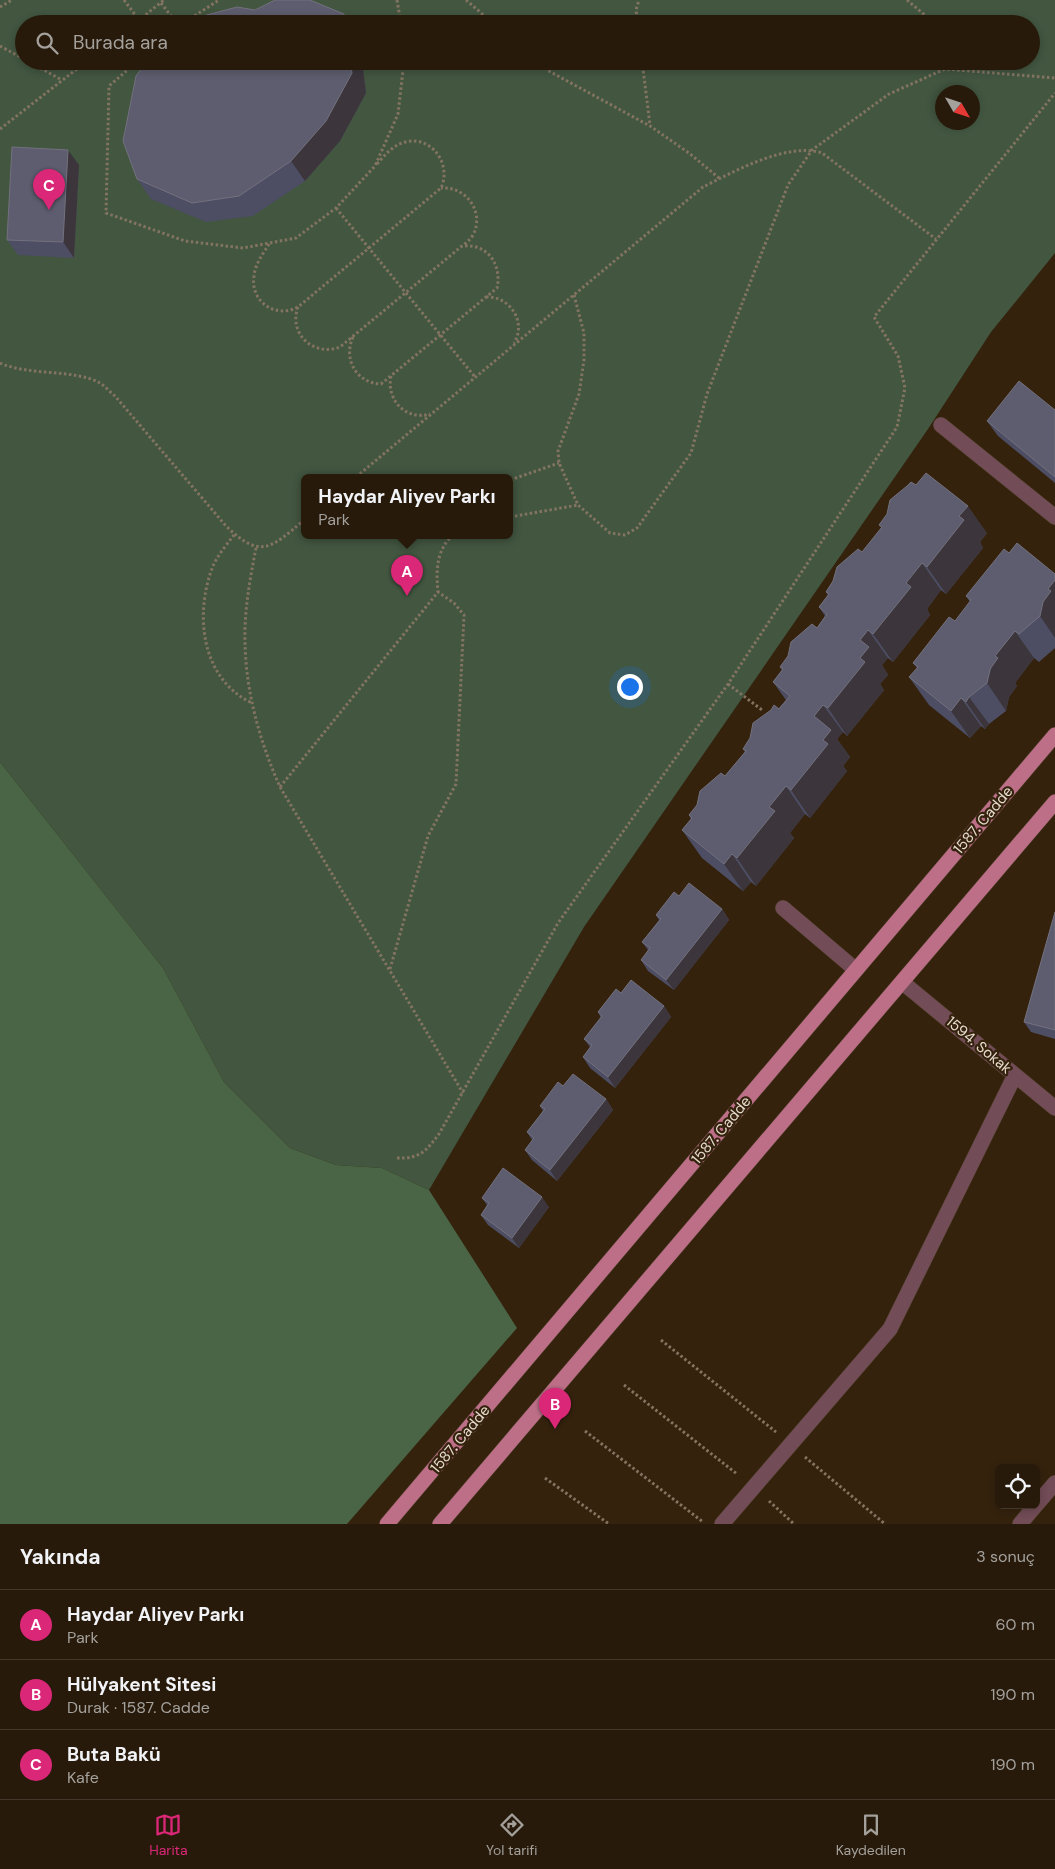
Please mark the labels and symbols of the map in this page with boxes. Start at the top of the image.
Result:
north arrow [935,85,980,130]
pin: C [33,169,65,210]
pin: A [391,555,423,596]
your location [617,674,643,700]
street label: 1587. Cadde [949,782,1017,858]
street label: 1594. Sokak [942,1012,1016,1079]
street label: 1587. Cadde [687,1092,755,1168]
pin: B [539,1388,571,1429]
street label: 1587. Cadde [426,1401,494,1477]

